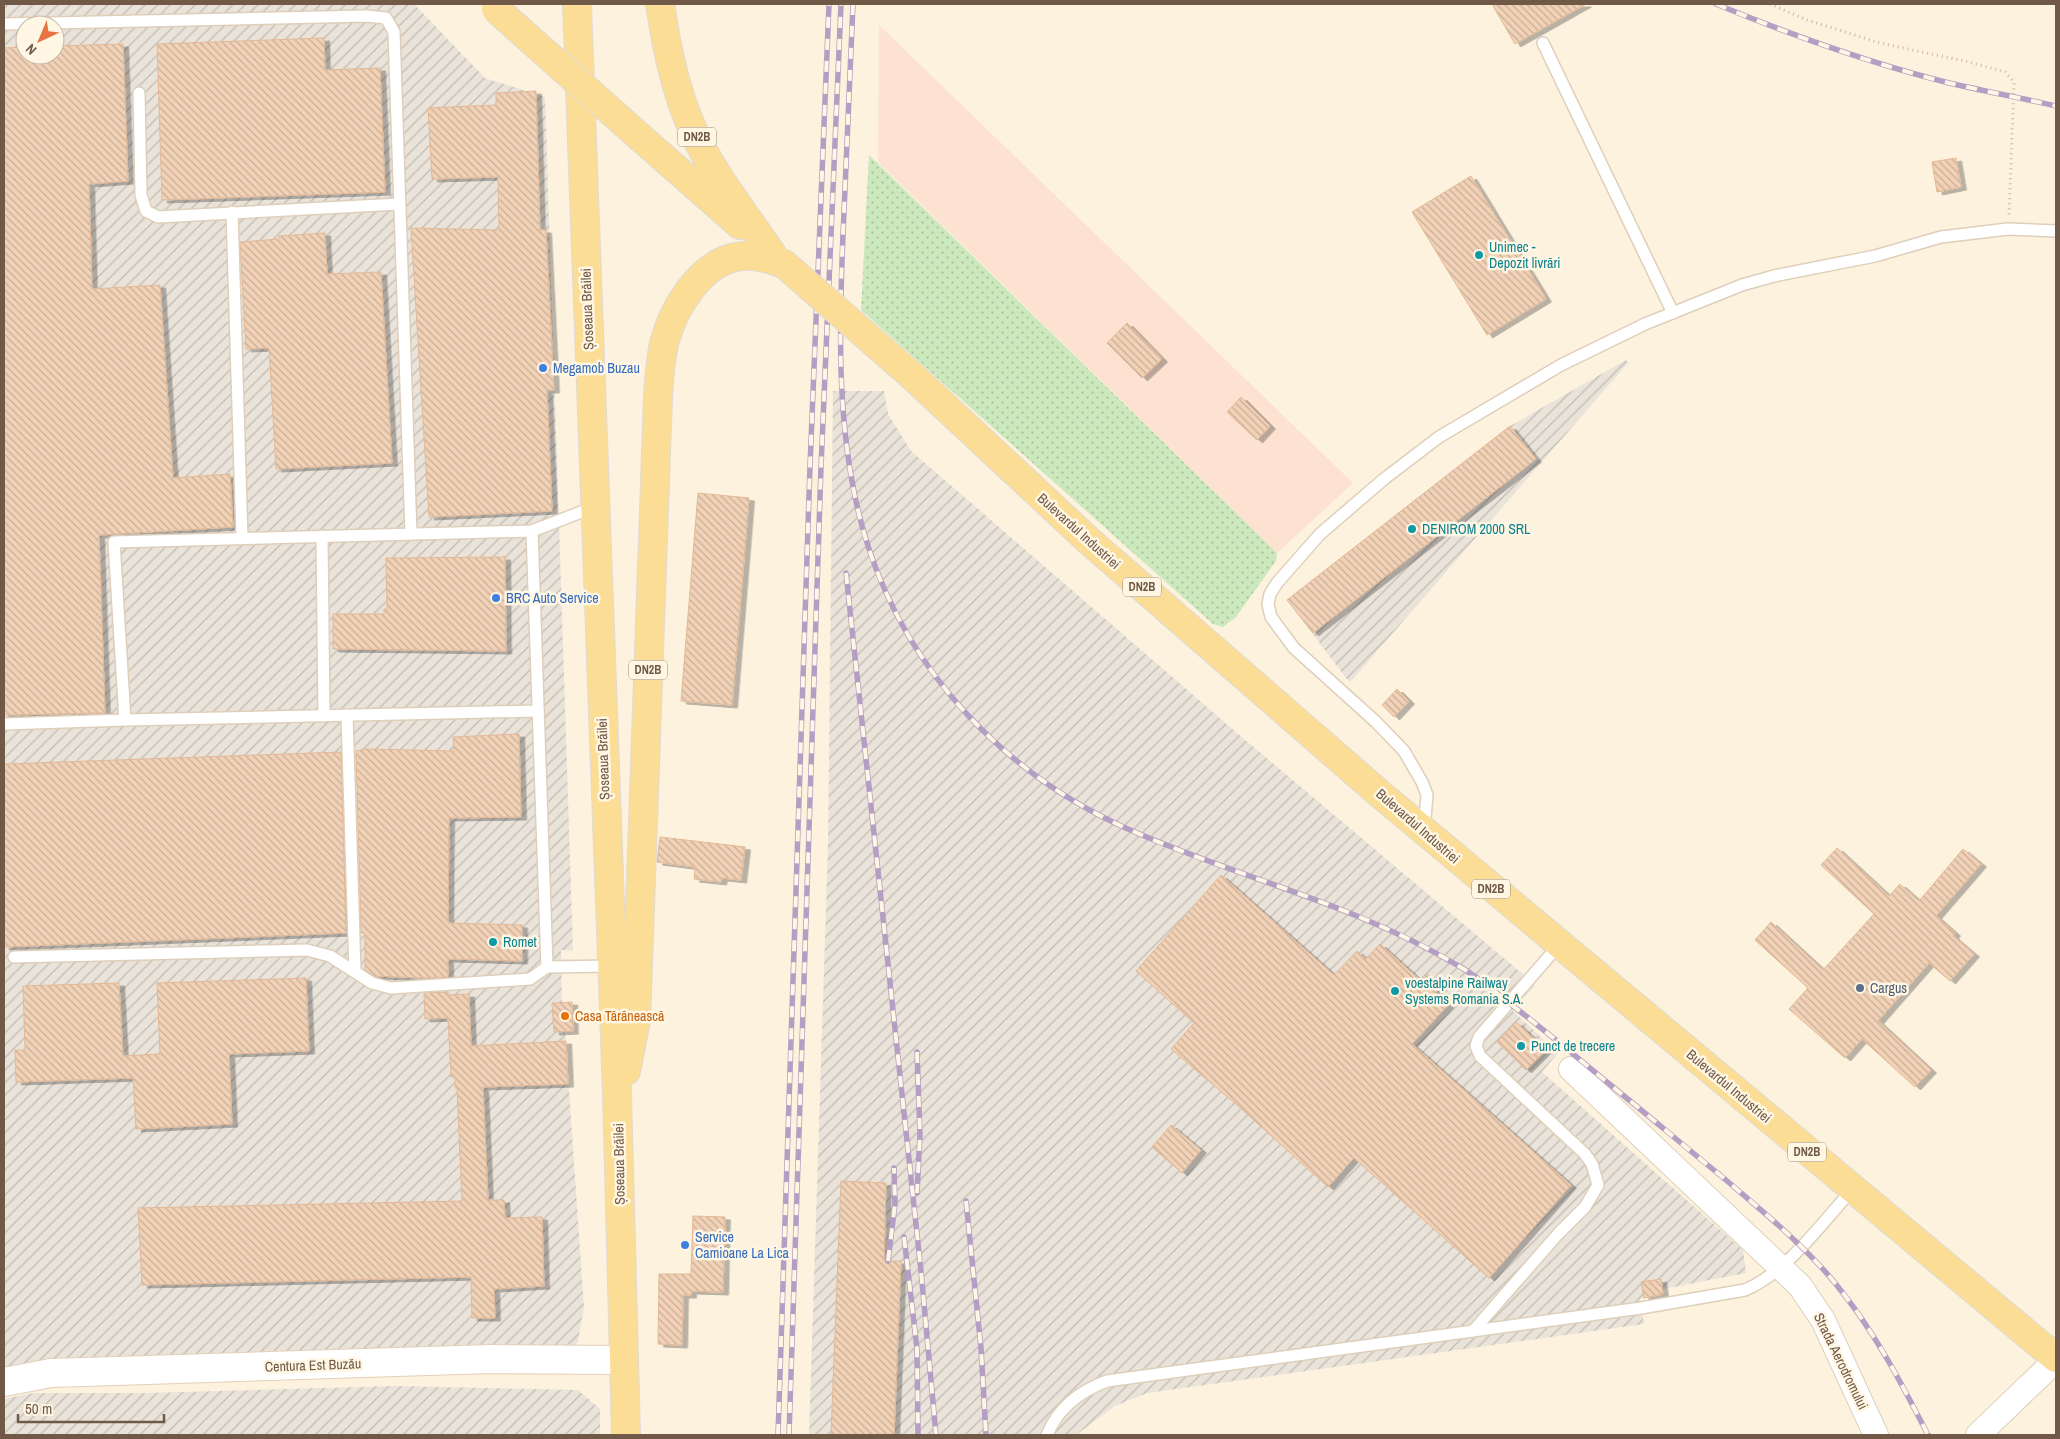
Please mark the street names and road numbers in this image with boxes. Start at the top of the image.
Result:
road number: DN2B [678,128,716,146]
street label: Șoseaua Brăilei [577,268,597,350]
street label: Bulevardul Industriei [1034,489,1124,573]
road number: DN2B [1123,578,1161,596]
road number: DN2B [629,660,667,680]
street label: Șoseaua Brăilei [593,718,613,800]
street label: Bulevardul Industriei [1372,785,1464,867]
road number: DN2B [1472,880,1510,899]
street label: Bulevardul Industriei [1683,1045,1775,1127]
street label: Șoseaua Brăilei [609,1123,629,1205]
road number: DN2B [1788,1142,1826,1162]
street label: Strada Aerodromului [1810,1310,1872,1412]
street label: Centura Est Buzău [265,1354,361,1376]

